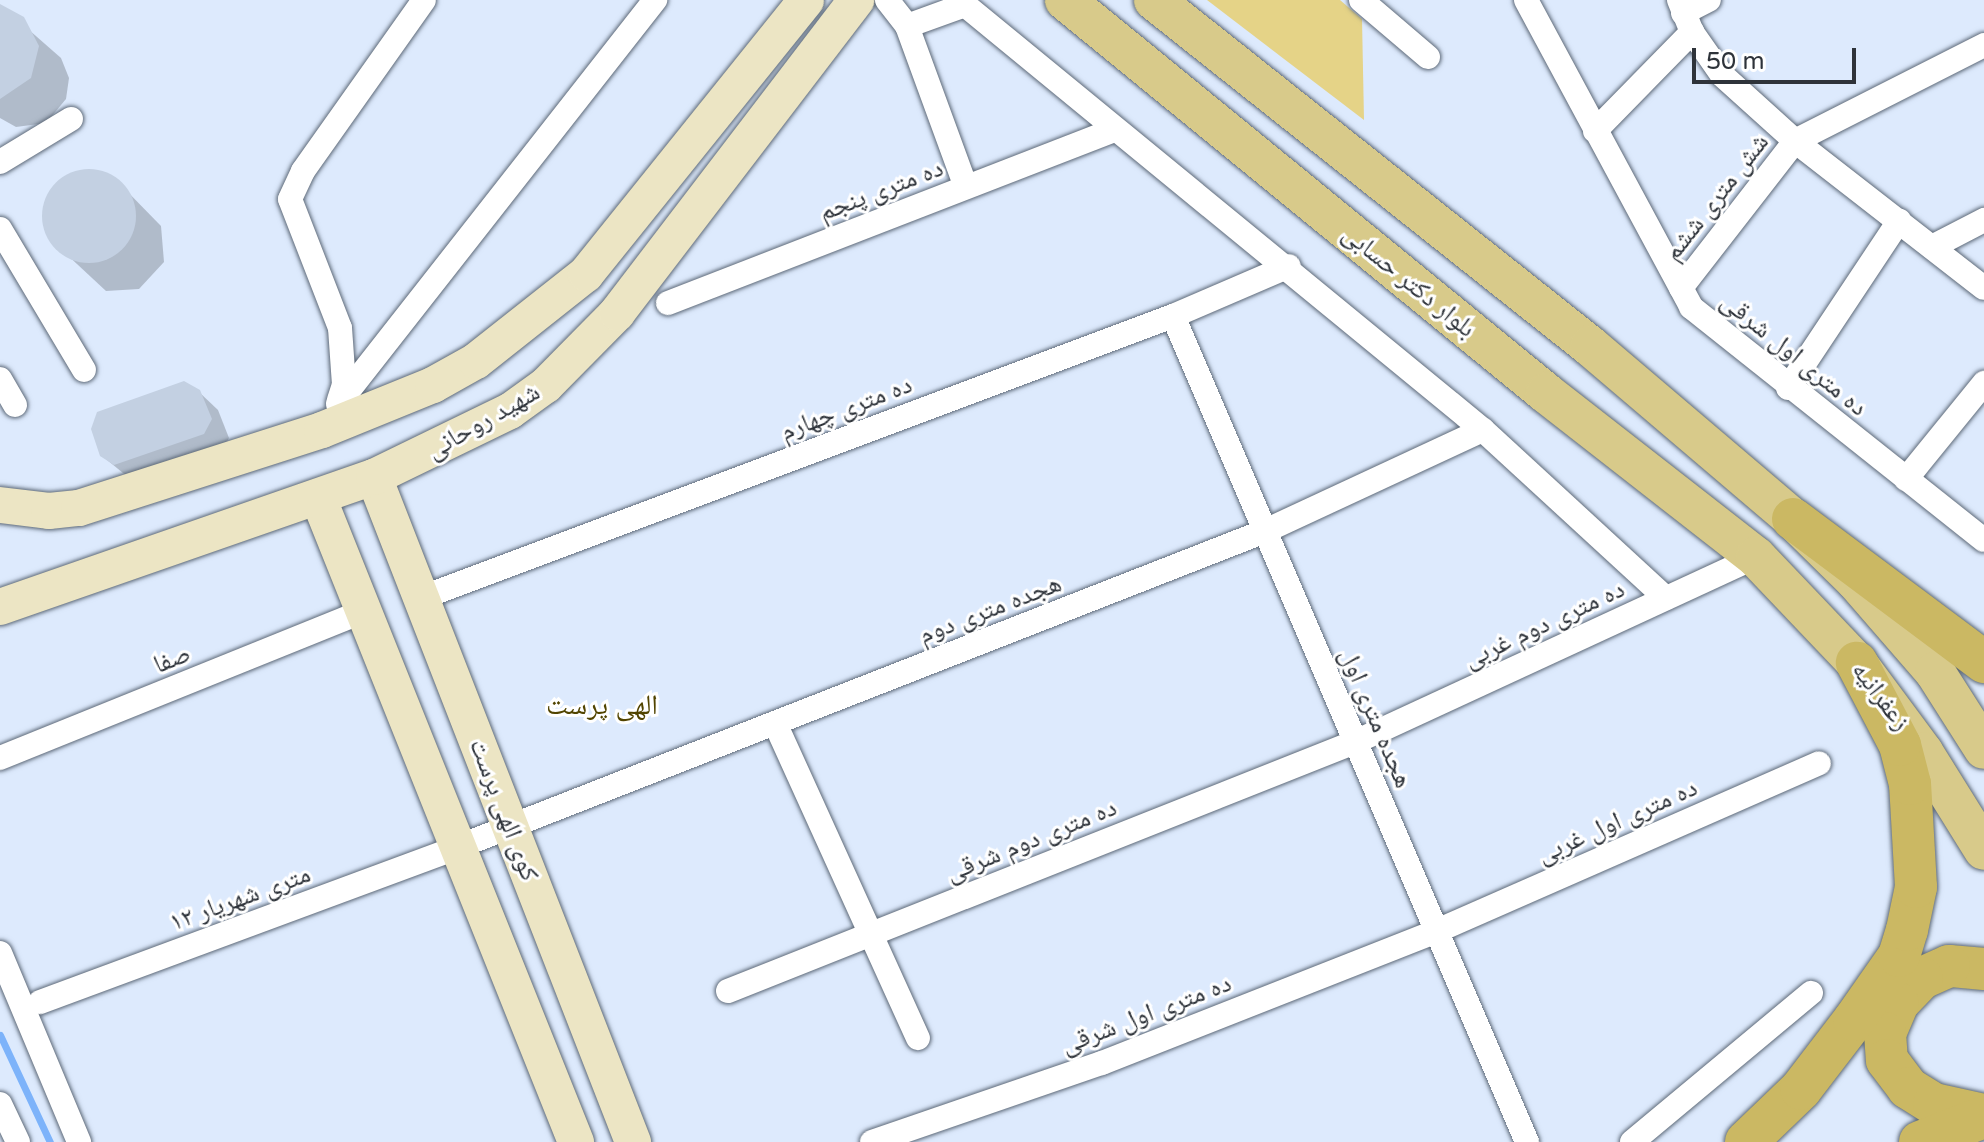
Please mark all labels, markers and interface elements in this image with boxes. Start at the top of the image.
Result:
scale bar [1696,32,1860,82]
text: 50 m [1706,47,1764,76]
street label: شش متری ششم [1657,127,1775,267]
street label: ده متری پنجم [815,152,947,228]
street label: بلوار دکتر حسابی [1336,218,1482,344]
street label: ده متری اول شرقی [1714,285,1874,423]
street label: ده متری چهارم [776,369,916,447]
street label: شهید روحانی [421,376,545,466]
street label: هجده متری دوم [914,567,1066,651]
street label: ده متری دوم غربی [1459,573,1629,675]
street label: صفا [149,638,195,680]
street label: هجده متری اول [1333,644,1419,792]
street label: زعفرانیه [1845,655,1917,737]
district label: الهی پرست [546,688,658,722]
street label: کوی الهی پرست [463,734,545,886]
street label: ده متری اول غربی [1532,772,1702,870]
street label: ده متری دوم شرقی [941,792,1121,888]
street label: ۱۲ متری شهریار [165,858,315,938]
street label: ده متری اول شرقی [1057,967,1235,1061]

